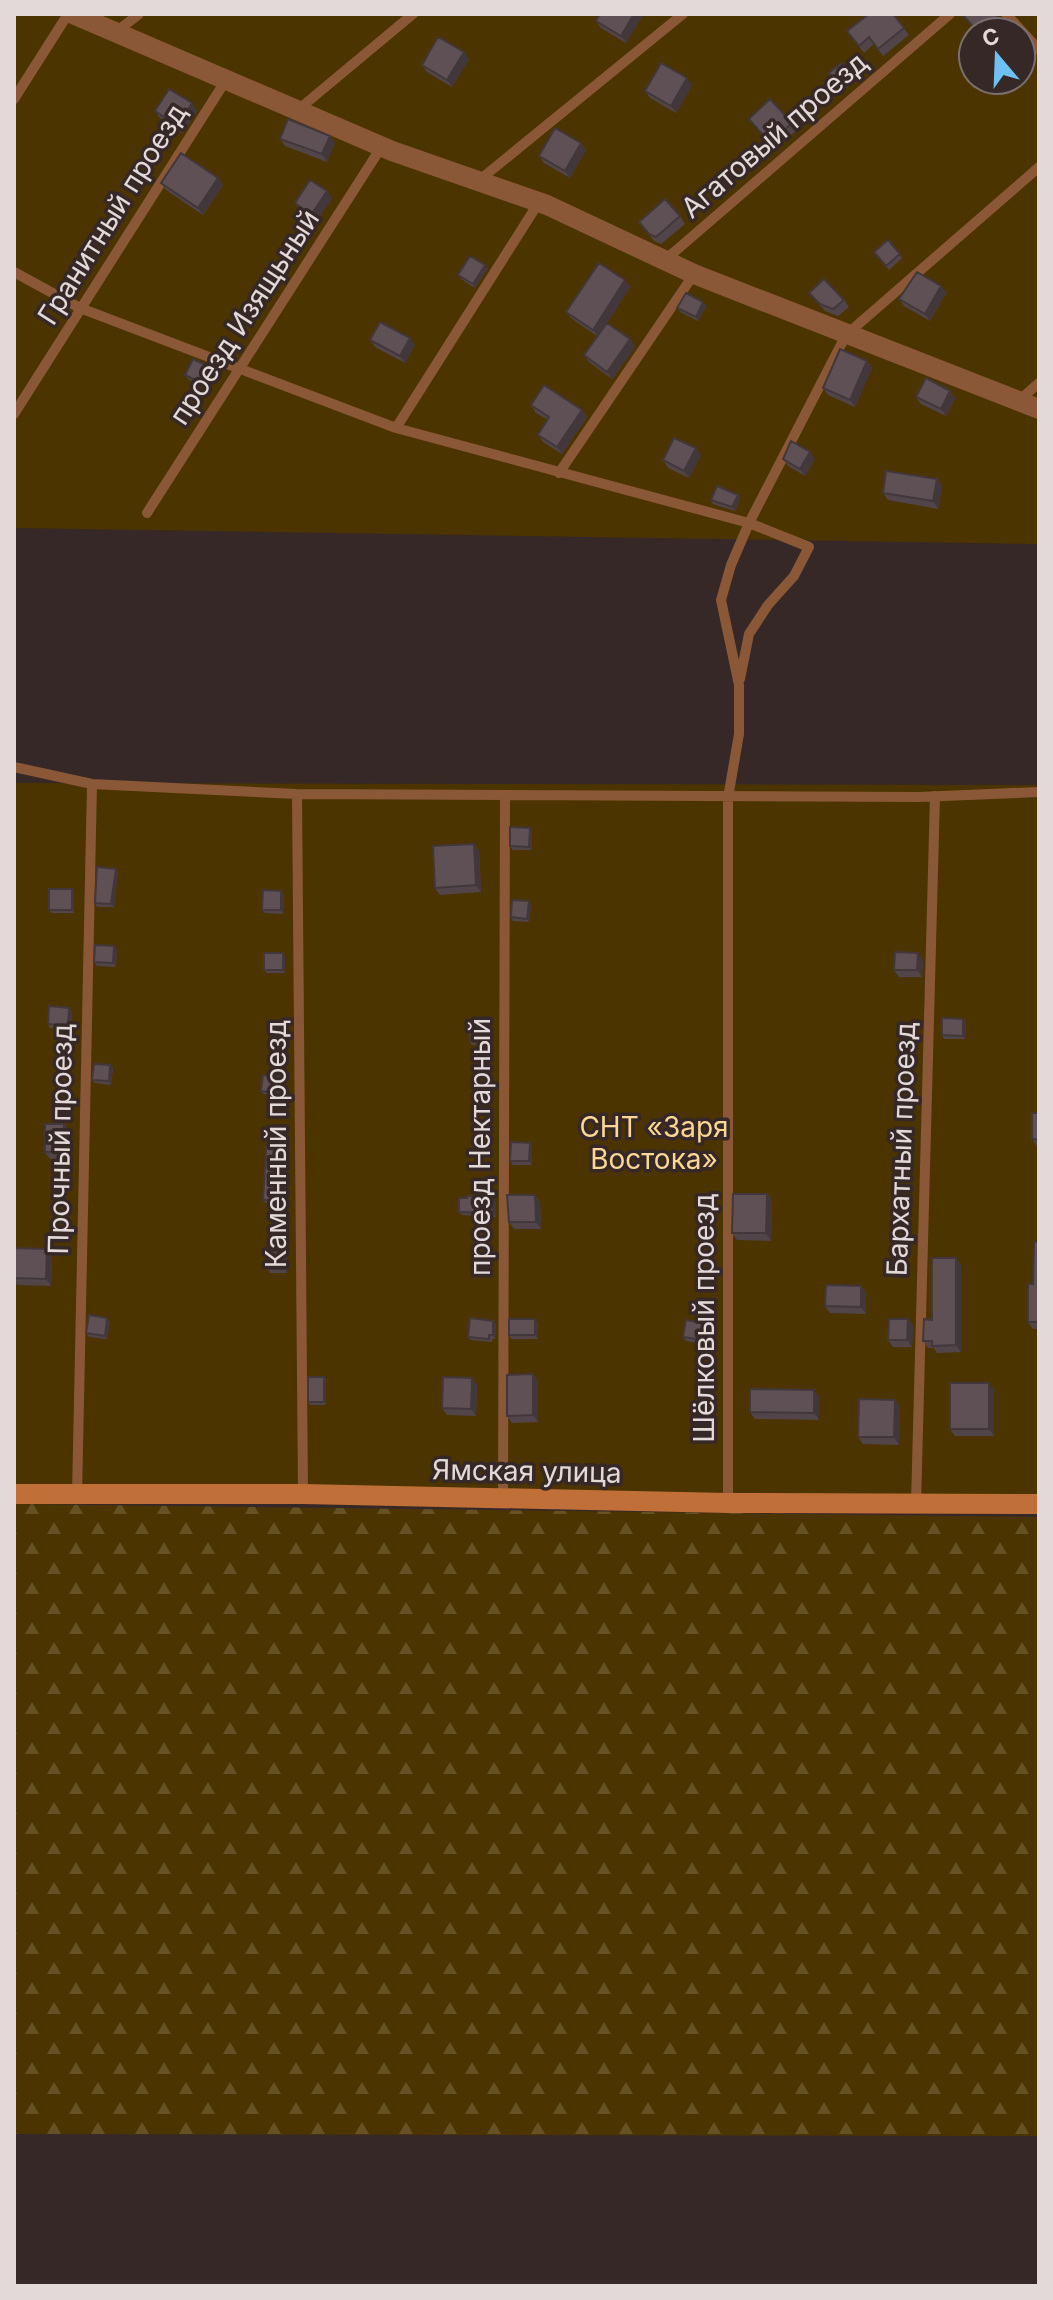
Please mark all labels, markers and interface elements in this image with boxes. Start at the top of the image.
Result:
north arrow [957,16,1037,96]
text: С [979,22,1002,52]
street label: Агатовый проезд [674,45,874,225]
street label: Гранитный проезд [30,97,194,331]
street label: проезд Изящьный [162,203,326,431]
street label: проезд Нектарный [463,1018,497,1276]
street label: Каменный проезд [259,1020,293,1268]
street label: Бархатный проезд [880,1021,922,1277]
street label: Прочный проезд [41,1023,79,1255]
park label: СНТ «Заря Востока» [579,1110,729,1176]
street label: Шёлковый проезд [687,1193,721,1443]
street label: Ямская улица [432,1452,622,1490]

